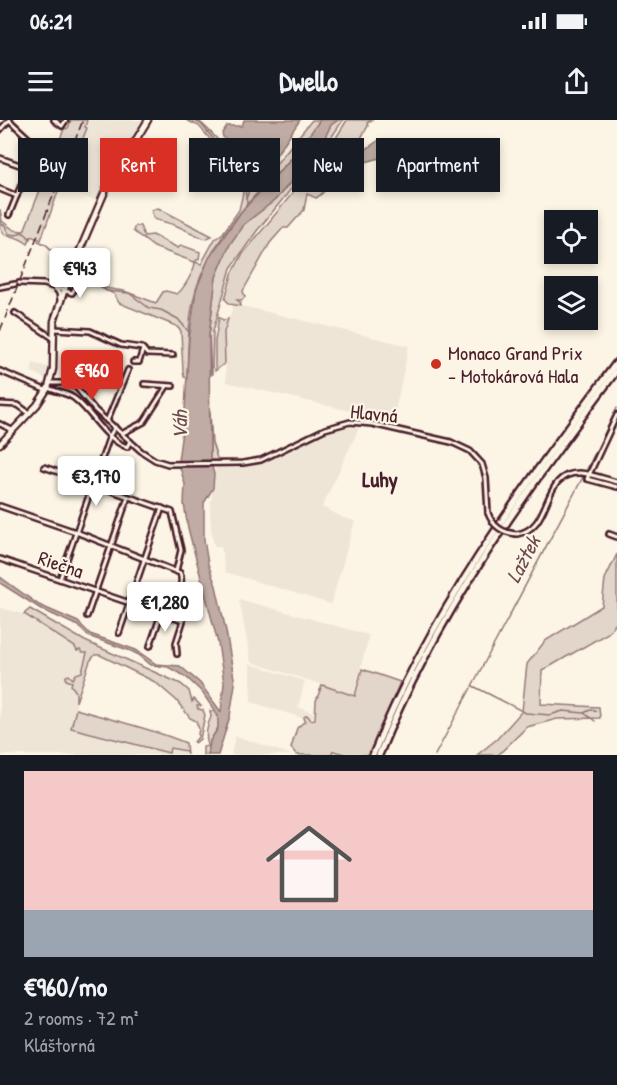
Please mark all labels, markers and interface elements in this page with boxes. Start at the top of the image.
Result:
text: 06:21 [30,6,72,36]
text: Dwello [279,63,338,99]
icon: menu [24,65,57,98]
icon: share [560,65,593,98]
chip: Buy [18,138,88,192]
chip: Rent [100,138,177,192]
chip: Filters [189,138,280,192]
chip: New [292,138,364,192]
chip: Apartment [376,138,500,192]
map controls [544,210,598,330]
button: locate [544,210,598,264]
pin: €943 [44,248,116,299]
text: €943 [63,254,97,281]
button: layers [544,276,598,330]
place label: Monaco Grand Prix - Motokárová Hala [448,339,583,389]
pin: €960 [56,350,128,401]
text: €960 [75,356,109,383]
marker: Monaco Grand Prix - Motokárová Hala [429,357,443,371]
street label: Hlavná [349,397,399,429]
water label: Váh [165,409,194,439]
pin: €3,170 [47,456,145,507]
text: €3,170 [72,462,120,489]
district label: Luhy [362,464,398,495]
water label: Lažtek [499,528,548,588]
street label: Riečna [35,544,87,584]
pin: €1,280 [116,582,214,633]
text: €1,280 [141,588,189,615]
icon: home [255,810,363,918]
text: €960/mo [24,969,107,1004]
text: 2 rooms · 72 m² [24,1004,138,1031]
text: Kláštorná [24,1031,95,1058]

